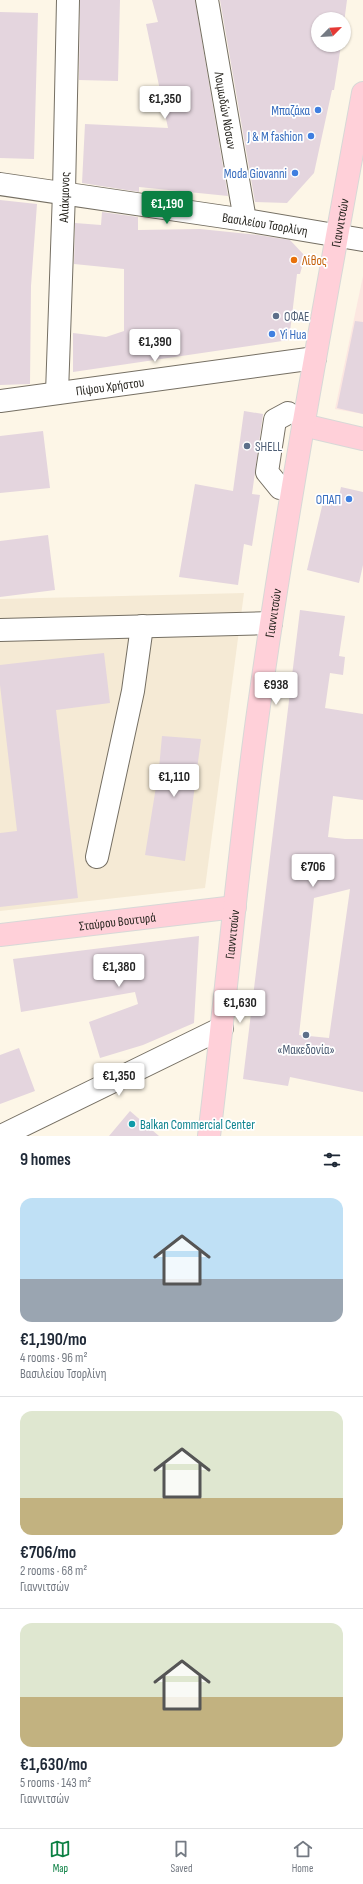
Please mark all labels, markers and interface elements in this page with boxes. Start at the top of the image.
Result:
north arrow [311,12,351,52]
map controls [311,12,351,52]
street label: Λοιμωδών Νόσων [210,70,240,151]
pin: €1,350 [132,86,198,120]
text: €1,350 [149,91,181,107]
place label: Μπαζάκα [271,103,311,119]
marker: Μπαζάκα [313,105,323,115]
place label: J & M fashion [247,129,303,145]
marker: J & M fashion [306,131,316,141]
place label: Moda Giovanni [224,166,287,182]
marker: Moda Giovanni [290,168,300,178]
street label: Αλιάκμονος [56,172,73,224]
pin: €1,190 [134,191,200,225]
text: €1,190 [151,196,183,212]
street label: Γιαννιτσών [328,197,353,248]
street label: Βασιλείου Τσορλίνη [221,210,309,240]
place label: Λίθος [301,253,327,269]
marker: Λίθος [289,255,299,265]
place label: ΟΦΑΕ [284,309,309,325]
marker: ΟΦΑΕ [271,311,281,321]
place label: Yi Hua [280,327,307,343]
pin: €1,390 [122,329,188,363]
marker: Yi Hua [267,329,277,339]
text: €1,390 [138,334,172,350]
street label: Πίψου Χρήστου [75,374,145,400]
place label: SHELL [255,439,282,455]
marker: SHELL [242,441,252,451]
place label: ΟΠΑΠ [316,492,341,508]
marker: ΟΠΑΠ [344,494,354,504]
street label: Γιαννιτσών [262,588,285,639]
pin: €938 [252,672,300,706]
text: €938 [264,677,288,693]
pin: €1,110 [141,764,207,798]
text: €1,110 [158,769,190,785]
pin: €706 [289,854,337,888]
text: €706 [301,859,325,875]
street label: Σταύρου Βουτυρά [78,909,157,935]
street label: Γιαννιτσών [222,909,243,960]
pin: €1,380 [86,954,152,988]
text: €1,380 [102,959,136,975]
pin: €1,630 [207,990,273,1024]
text: €1,630 [223,995,257,1011]
marker: «Μακεδονία» [301,1030,311,1040]
place label: «Μακεδονία» [277,1042,335,1058]
pin: €1,350 [86,1063,152,1097]
text: €1,350 [103,1068,135,1084]
place label: Balkan Commercial Center [140,1117,255,1133]
marker: Balkan Commercial Center [127,1119,137,1129]
icon: filters [321,1149,343,1171]
text: 9 homes [20,1150,71,1170]
icon: home [146,1224,218,1296]
text: €1,190/mo [20,1330,87,1350]
text: 4 rooms · 96 m² [20,1350,87,1366]
text: Βασιλείου Τσορλίνη [20,1366,106,1382]
icon: home [146,1437,218,1509]
text: €706/mo [20,1543,76,1563]
text: 2 rooms · 68 m² [20,1563,87,1579]
text: Γιαννιτσών [20,1579,69,1595]
icon: home [146,1649,218,1721]
text: €1,630/mo [20,1755,87,1775]
text: 5 rooms · 143 m² [20,1775,91,1791]
text: Γιαννιτσών [20,1791,69,1807]
tab: Map [49,1838,71,1875]
tab: Saved [170,1838,193,1875]
tab: Home [292,1838,314,1875]

